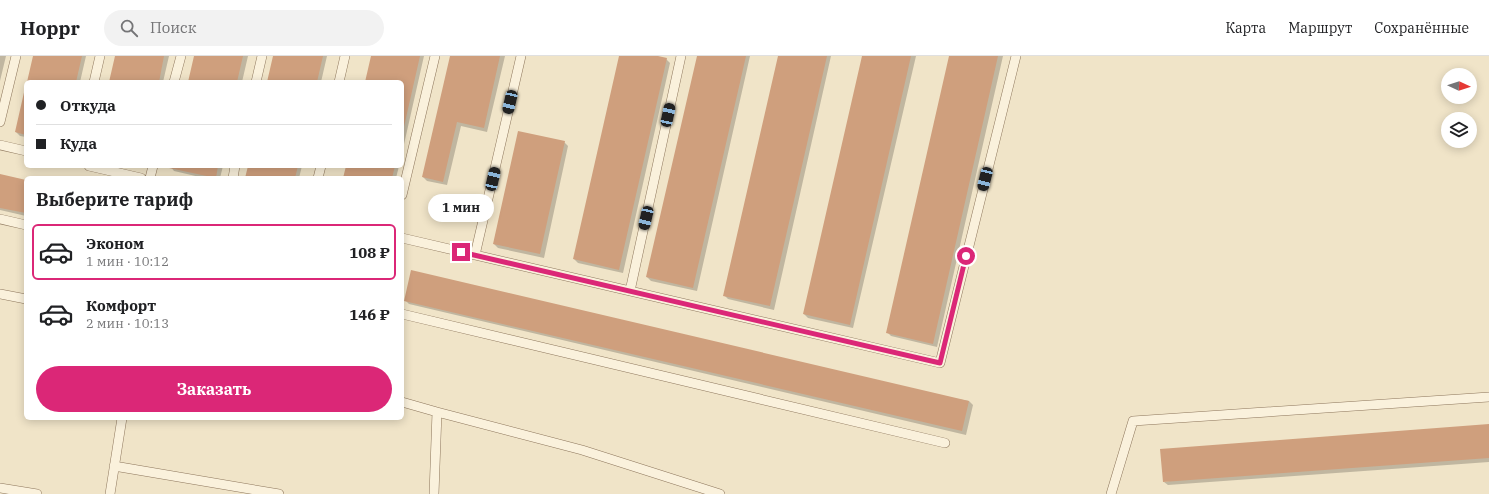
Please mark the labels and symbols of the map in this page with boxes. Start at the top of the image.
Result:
north arrow [1441,68,1477,104]
car [501,89,519,115]
car [660,102,676,128]
car [484,166,502,192]
car [976,166,994,192]
callout: 1 мин [428,194,494,222]
car [637,205,655,231]
route end [452,243,470,261]
route start [957,247,975,265]

